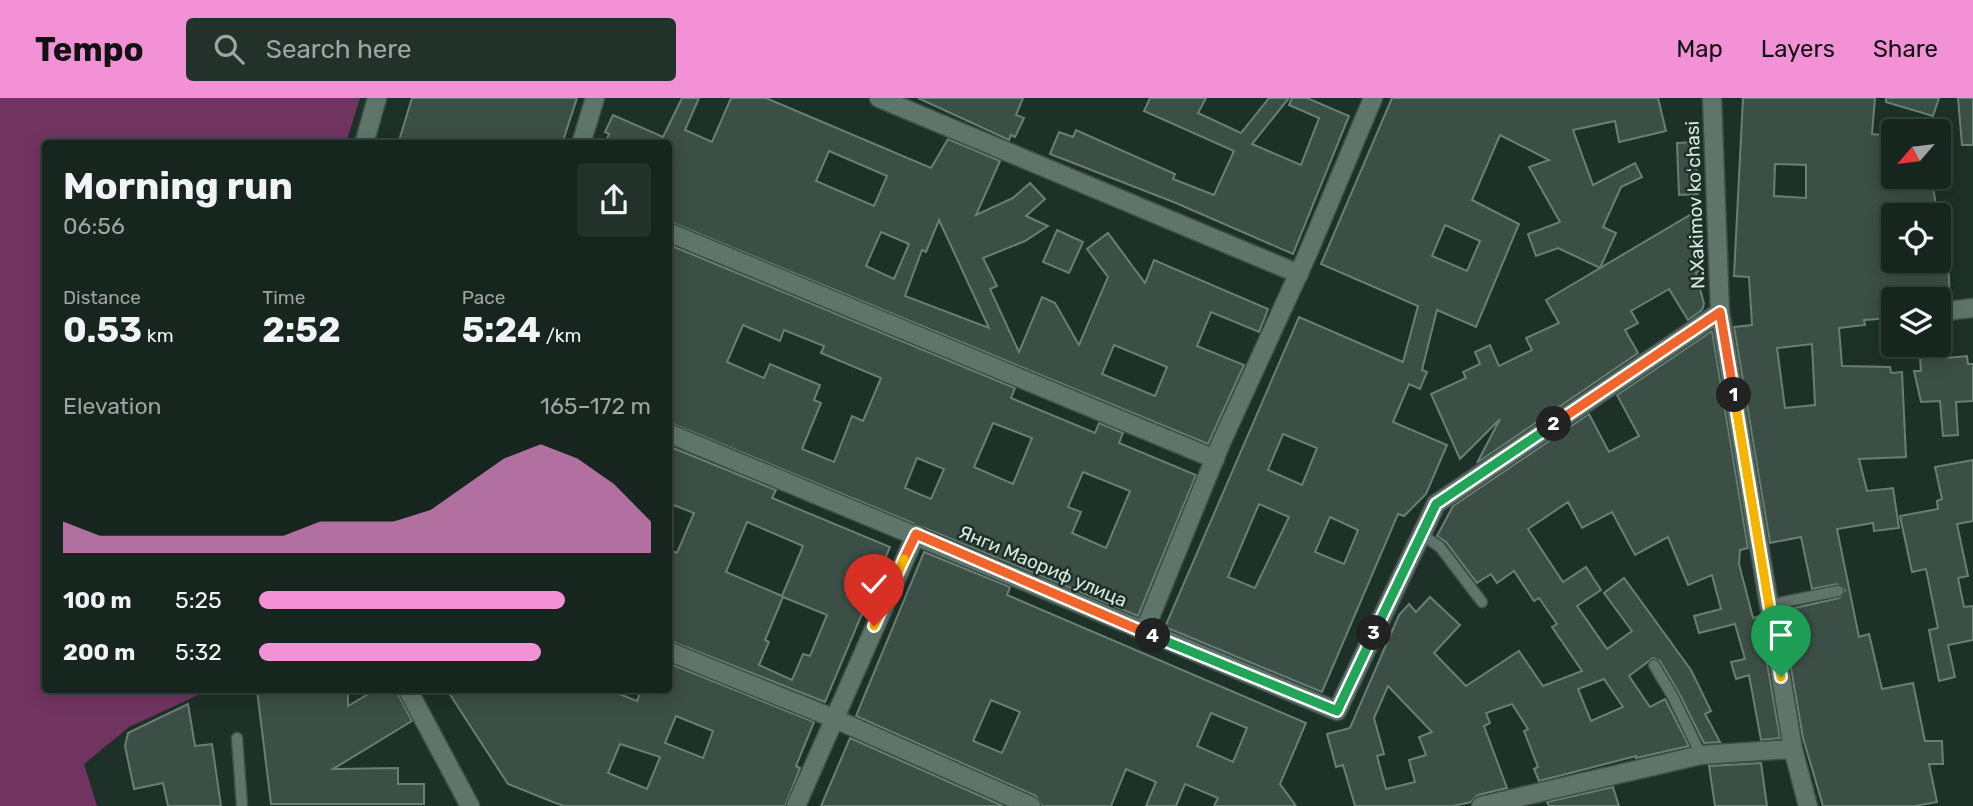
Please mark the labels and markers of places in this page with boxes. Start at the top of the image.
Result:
pin: 1 [1716,378,1752,412]
pin: 2 [1536,406,1572,442]
pin [844,554,904,626]
pin [1751,605,1811,677]
pin: 3 [1356,616,1392,650]
pin: 4 [1136,618,1170,654]

